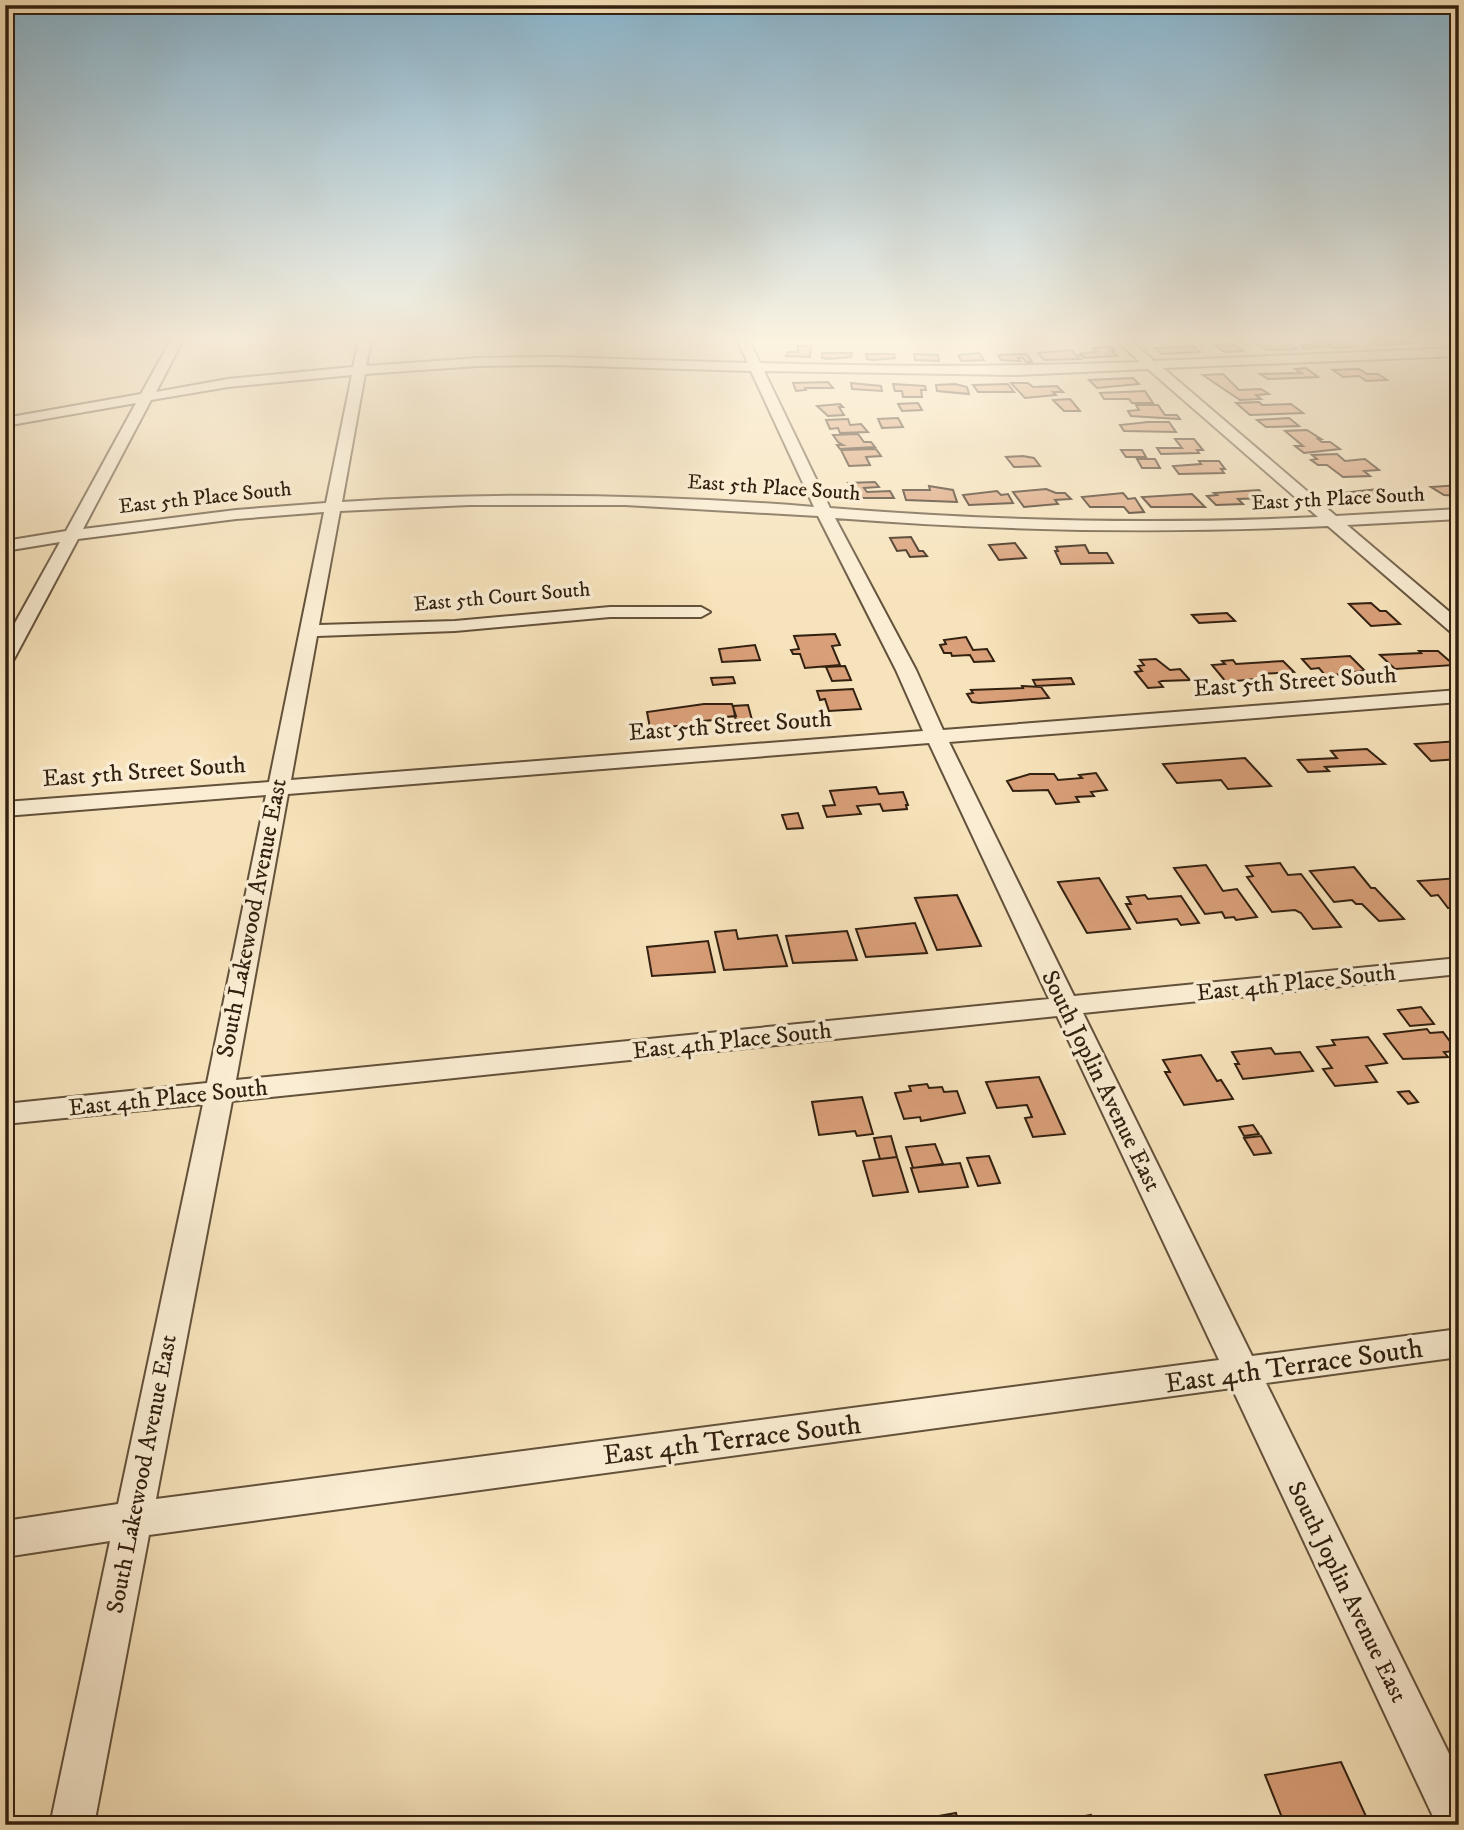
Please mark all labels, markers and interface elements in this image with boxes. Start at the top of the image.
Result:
street label: East 5th Place South [687,469,861,507]
street label: East 5th Place South [117,476,293,520]
street label: East 5th Place South [1251,481,1425,517]
street label: East 5th Court South [413,576,591,618]
street label: East 5th Street South [1192,660,1398,704]
street label: East 5th Street South [627,704,833,748]
street label: East 5th Street South [41,750,247,794]
street label: South Lakewood Avenue East [210,776,294,1060]
street label: East 4th Place South [1195,958,1397,1008]
street label: South Joplin Avenue East [1034,966,1168,1197]
street label: East 4th Place South [631,1016,833,1066]
street label: East 4th Place South [67,1073,269,1123]
street label: East 4th Terrace South [1163,1331,1425,1401]
street label: South Lakewood Avenue East [100,1332,184,1616]
street label: East 4th Terrace South [601,1407,863,1473]
street label: South Joplin Avenue East [1280,1477,1414,1708]

